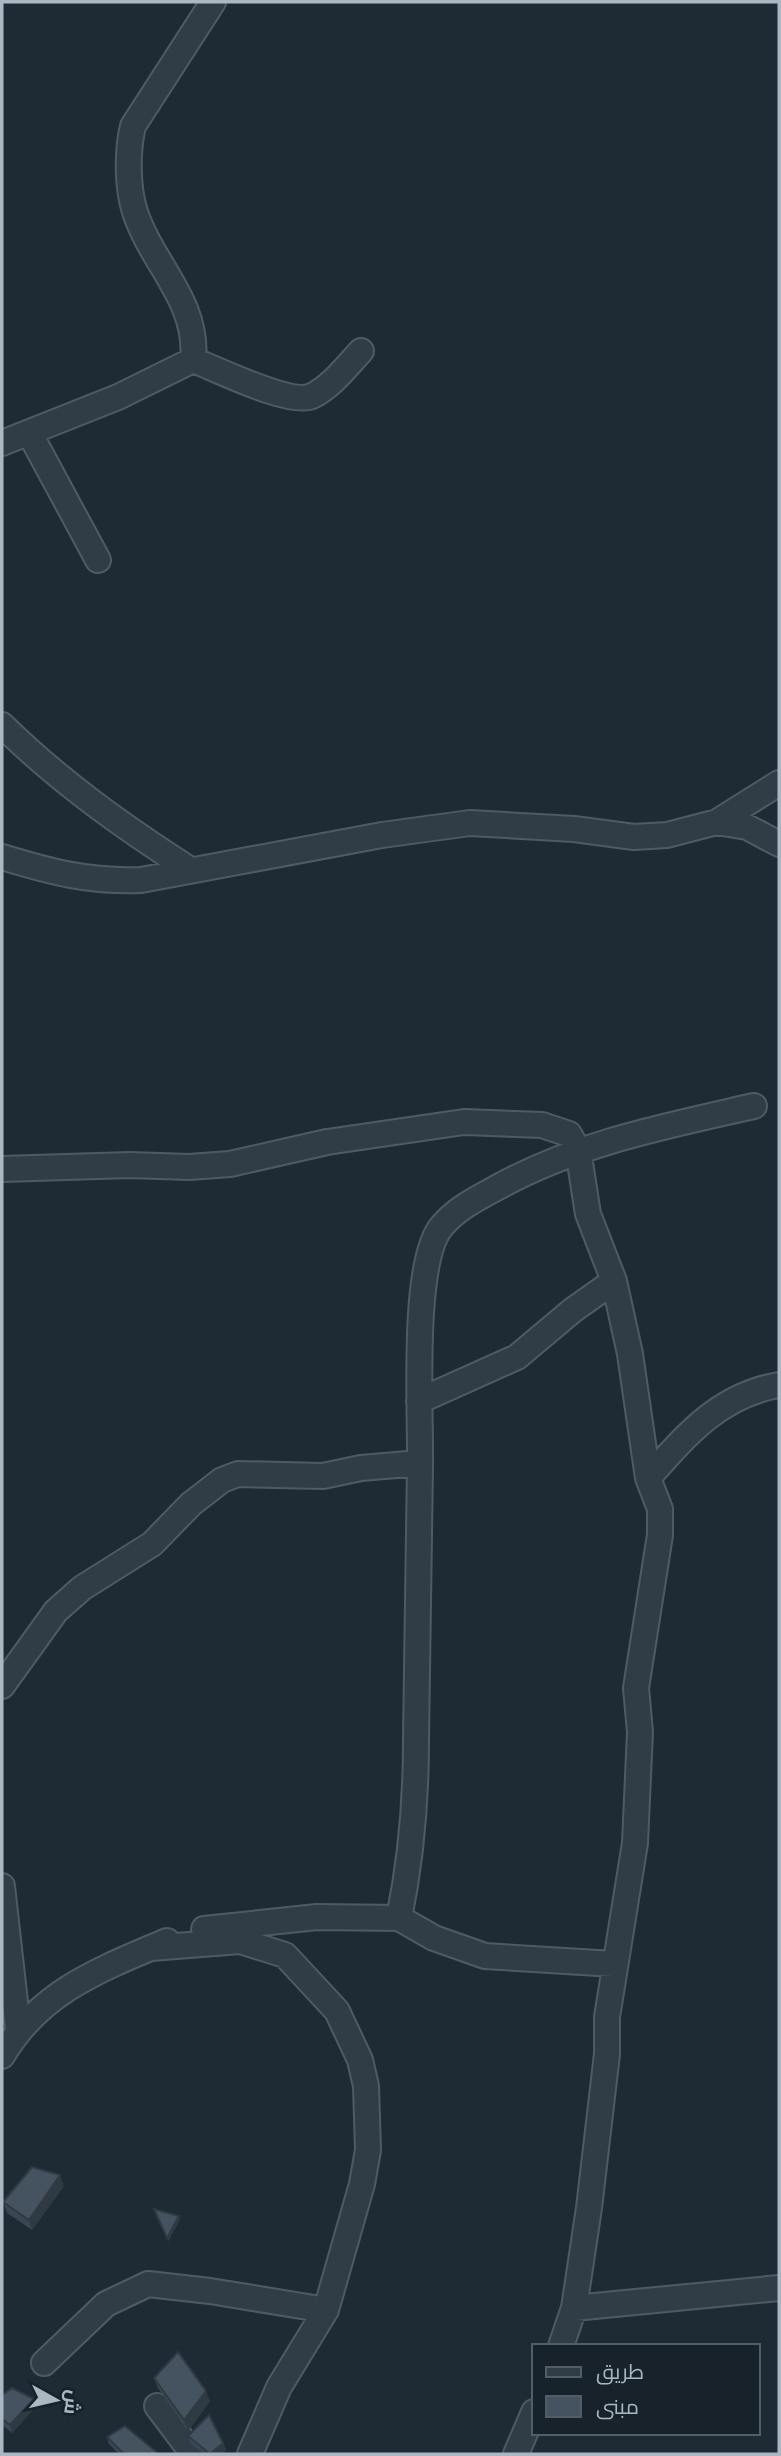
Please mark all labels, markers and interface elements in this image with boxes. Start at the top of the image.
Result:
legend [532,2344,760,2435]
text: طريق [596,2359,644,2385]
north arrow [21,2365,91,2435]
text: ش [59,2389,85,2416]
text: مبنى [596,2394,639,2420]

